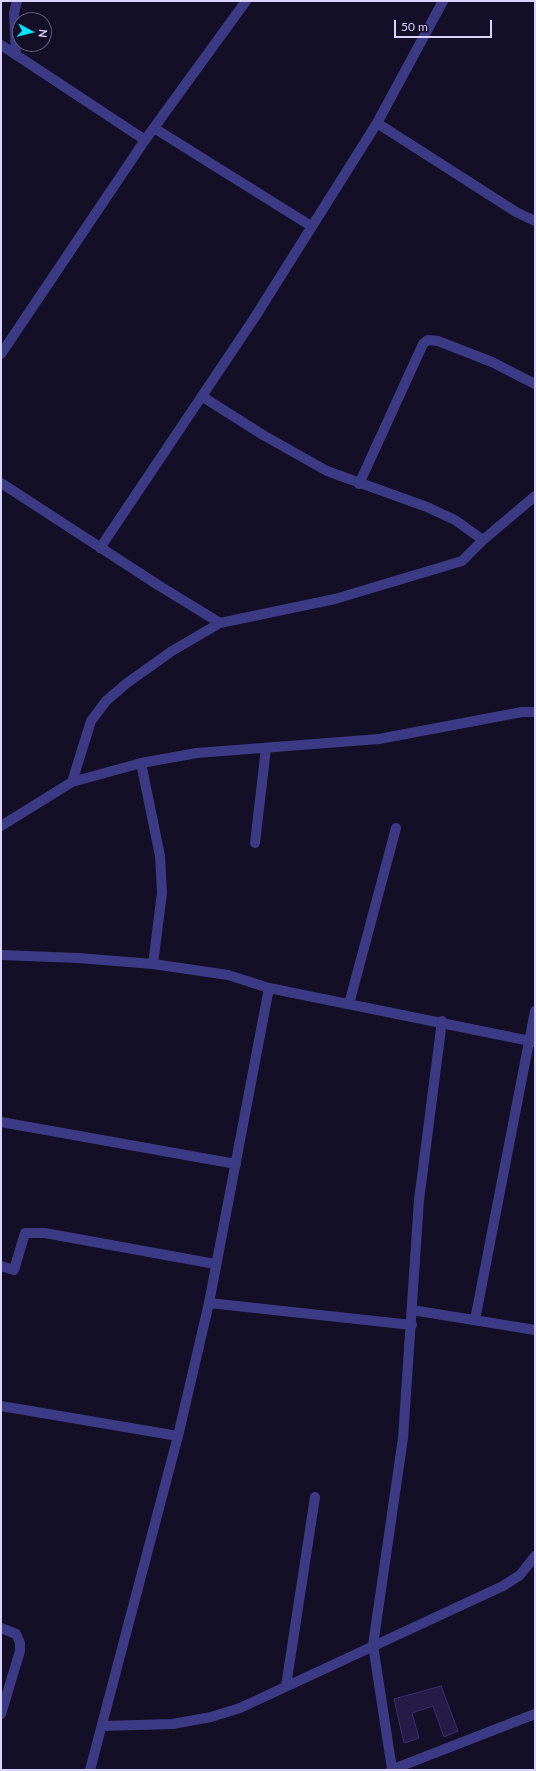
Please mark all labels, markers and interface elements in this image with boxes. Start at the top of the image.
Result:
north arrow [12,12,52,52]
scale bar [396,12,494,38]
text: 50 m [401,19,428,34]
text: N [36,28,50,38]

